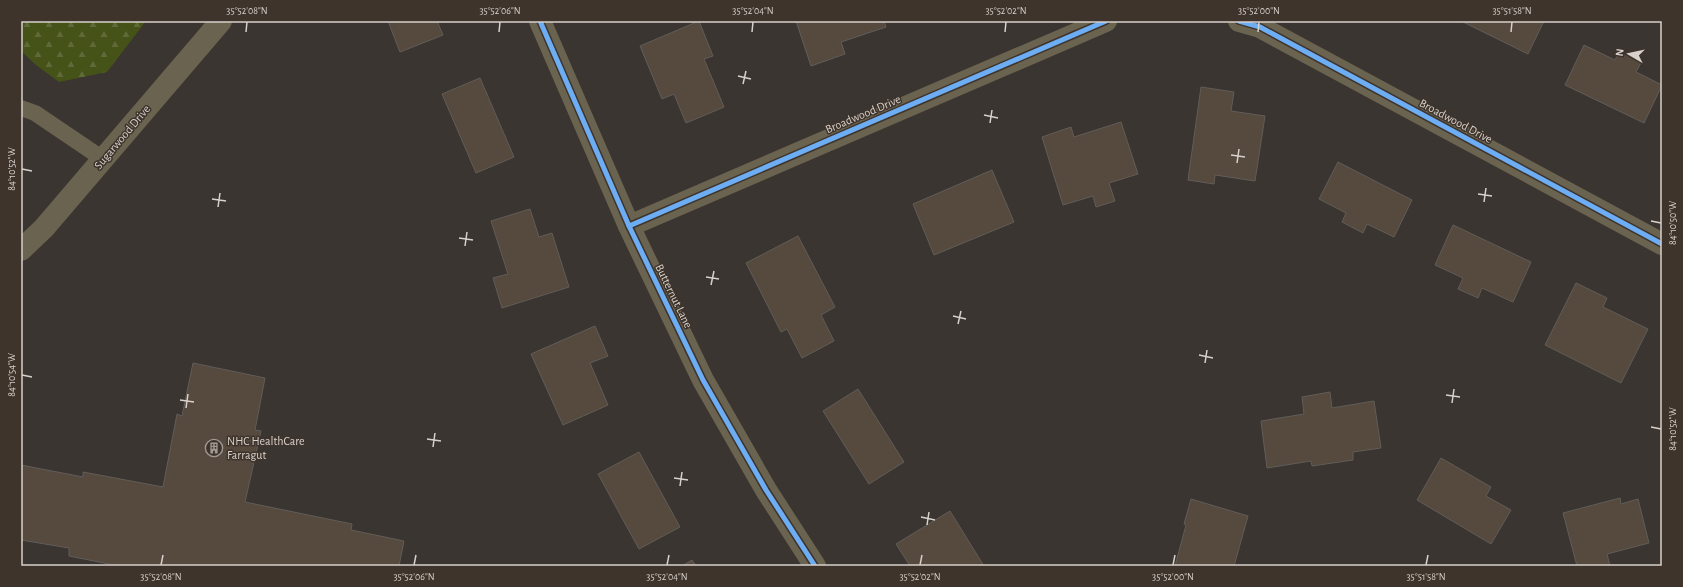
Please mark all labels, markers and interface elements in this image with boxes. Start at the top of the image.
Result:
text: 35°52'08"N [226,6,268,16]
text: 35°52'06"N [479,6,521,16]
text: 35°52'04"N [732,6,774,16]
text: 35°52'02"N [985,6,1027,16]
text: 35°52'00"N [1238,6,1280,16]
text: 35°51'58"N [1492,6,1532,16]
north arrow [1609,34,1649,74]
text: N [1614,48,1626,57]
street label: Broadwood Drive [824,93,902,135]
street label: Broadwood Drive [1418,97,1494,145]
street label: Sugarwood Drive [92,103,152,171]
text: 84°10'52"W [7,147,17,191]
text: 84°10'50"W [1668,201,1678,245]
street label: Butternut Lane [653,262,695,330]
text: 84°10'54"W [7,353,17,397]
text: 84°10'52"W [1668,407,1678,451]
place label: NHC HealthCare Farragut [227,435,305,461]
building icon: NHC HealthCare Farragut [204,438,224,458]
text: 35°52'08"N [140,572,182,582]
text: 35°52'06"N [393,572,435,582]
text: 35°52'04"N [646,572,688,582]
text: 35°52'02"N [899,572,941,582]
text: 35°52'00"N [1152,572,1194,582]
text: 35°51'58"N [1406,572,1446,582]

